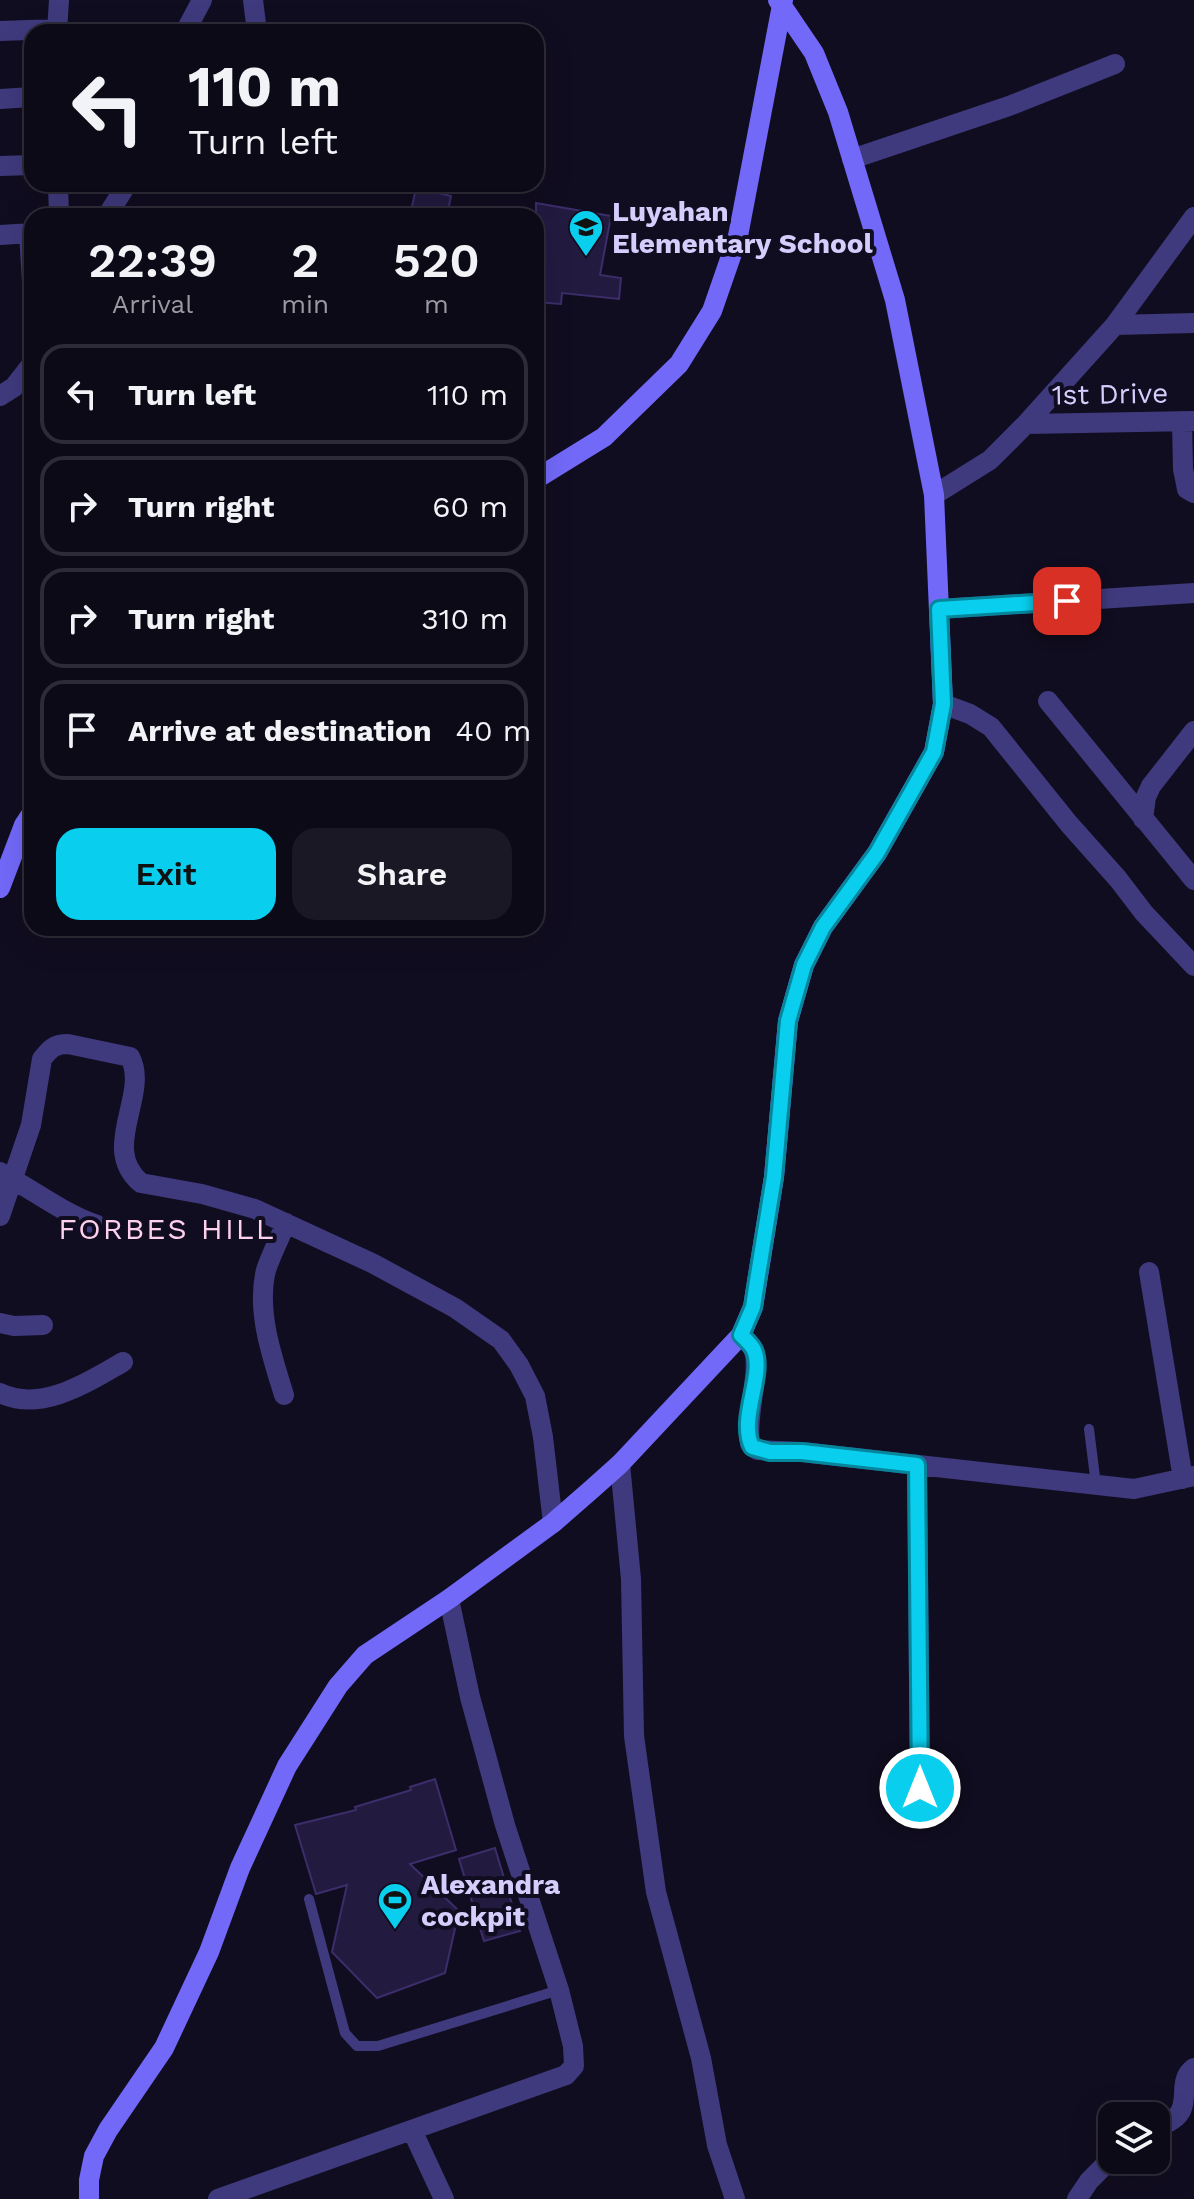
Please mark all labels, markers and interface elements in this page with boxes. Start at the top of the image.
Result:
text: 110 m [188,54,341,120]
icon: left [56,56,160,160]
text: Turn left [188,121,338,163]
place label: Luyahan Elementary School [612,195,874,260]
school or university icon: Luyahan Elementary School [567,208,605,258]
text: 22:39 [88,232,217,289]
text: 2 [291,232,319,289]
text: 520 [393,232,480,289]
text: Arrival [112,289,193,319]
text: min [281,289,329,319]
text: m [424,289,449,319]
icon: left [60,372,104,416]
street label: 1st Drive [1051,376,1169,412]
text: Turn left [128,377,256,412]
text: 110 m [427,377,508,412]
icon: right [60,484,104,528]
text: Turn right [128,489,274,524]
text: 60 m [432,489,508,524]
pin [1033,567,1101,635]
icon: arrive [1045,579,1089,623]
icon: right [60,596,104,640]
text: Turn right [128,601,274,636]
text: 310 m [421,601,508,636]
icon: arrive [60,708,104,752]
text: Arrive at destination [128,713,432,748]
text: 40 m [456,713,531,748]
button: Exit [56,828,276,920]
button: Share [292,828,512,920]
district label: FORBES HILL [58,1211,276,1246]
position arrow [878,1746,962,1830]
place label: Alexandra cockpit [421,1868,561,1933]
sports icon: Alexandra cockpit [376,1881,414,1931]
map controls [1098,2102,1170,2174]
button: layers [1098,2102,1170,2174]

